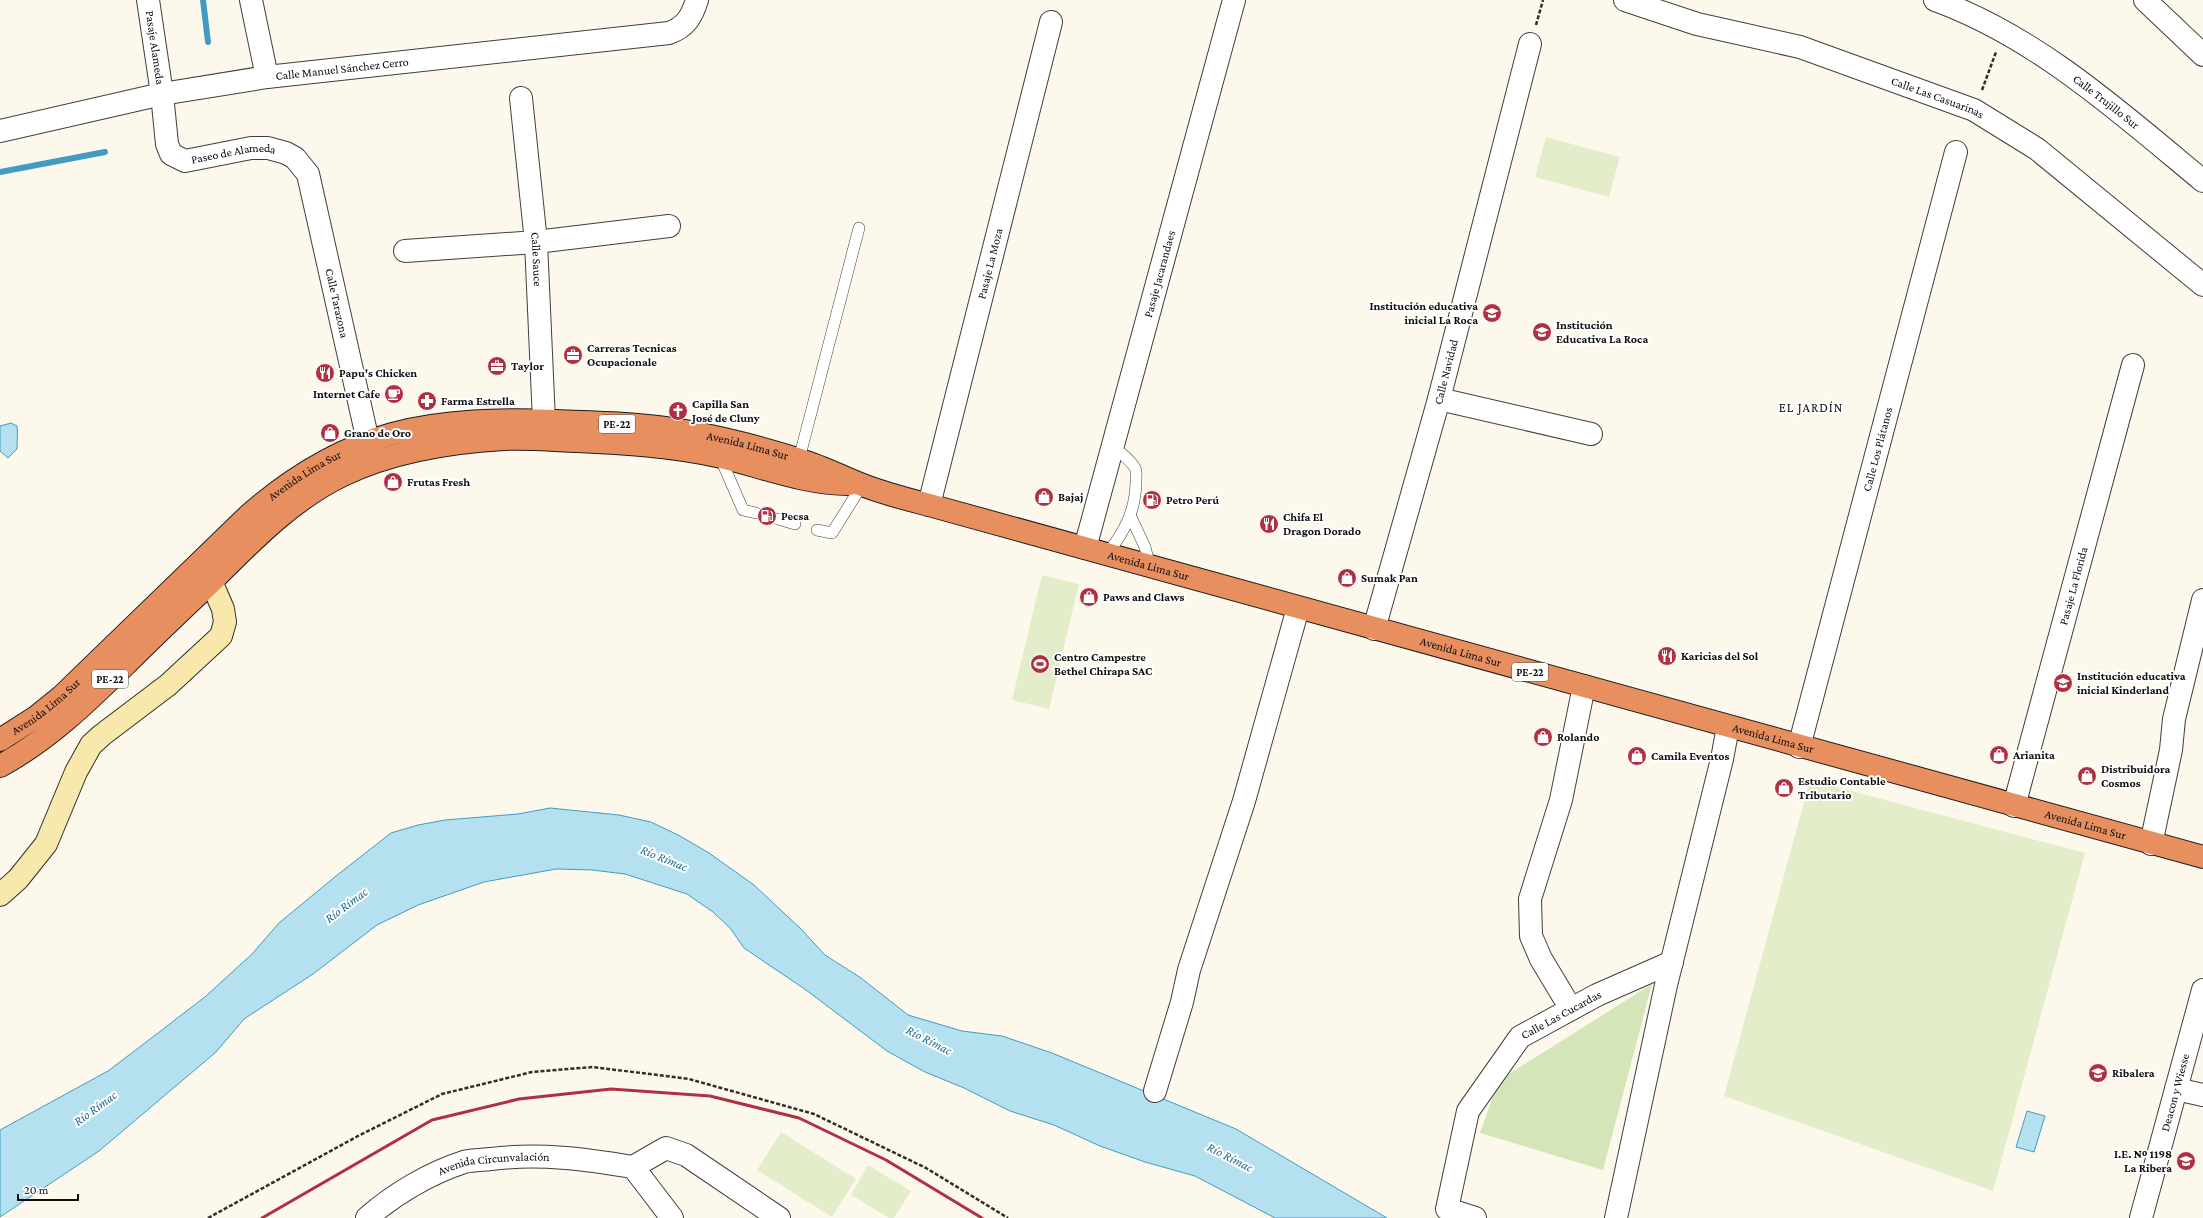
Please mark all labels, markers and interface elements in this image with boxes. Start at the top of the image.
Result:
street label: Pasaje Alameda [143,10,168,86]
street label: Calle Manuel Sánchez Cerro [275,55,409,83]
street label: Calle Trujillo Sur [2070,72,2143,133]
street label: Calle Las Casuarinas [1889,74,1987,122]
street label: Paseo de Alameda [190,141,278,167]
street label: Pasaje La Moza [974,226,1006,300]
street label: Pasaje Jacarandaes [1141,229,1178,319]
street label: Calle Sauce [528,231,545,287]
street label: Calle Tarazona [322,267,352,340]
place label: Institución educativa inicial La Roca [1369,299,1478,327]
school or university icon: Institución educativa inicial La Roca [1481,302,1503,324]
place label: Institución Educativa La Roca [1556,318,1648,346]
school or university icon: Institución Educativa La Roca [1531,321,1553,343]
street label: Calle Navidad [1431,337,1461,406]
place label: Carreras Tecnicas Ocupacionale [587,341,677,369]
office icon: Carreras Tecnicas Ocupacionale [562,344,584,366]
office icon: Taylor [486,355,508,377]
place label: Taylor [511,359,544,373]
restaurant icon: Papu's Chicken [314,362,336,384]
place label: Papu's Chicken [339,366,417,380]
cafe icon: Internet Cafe [383,383,405,405]
place label: Internet Cafe [313,387,380,401]
pharmacy icon: Farma Estrella [416,390,438,412]
place label: Farma Estrella [441,394,515,408]
place label: Capilla San José de Cluny [690,397,760,425]
church icon: Capilla San José de Cluny [667,400,689,422]
district label: EL JARDÍN [1779,400,1843,415]
street label: Calle Los Plátanos [1860,405,1895,493]
road number: PE-22 [599,415,635,433]
shop icon: Grano de Oro [319,422,341,444]
place label: Grano de Oro [344,426,411,440]
street label: Avenida Lima Sur [705,428,791,463]
street label: Avenida Lima Sur [265,447,344,504]
shop icon: Frutas Fresh [382,471,404,493]
place label: Frutas Fresh [407,475,470,489]
shop icon: Bajaj [1033,486,1055,508]
fuel station icon: Petro Perú [1141,489,1163,511]
place label: Bajaj [1058,490,1083,504]
place label: Petro Perú [1166,493,1219,507]
fuel station icon: Pecsa [756,505,778,527]
place label: Pecsa [781,509,809,523]
place label: Chifa El Dragon Dorado [1283,510,1361,538]
restaurant icon: Chifa El Dragon Dorado [1258,513,1280,535]
street label: Pasaje La Florida [2056,545,2091,626]
street label: Avenida Lima Sur [1106,548,1192,584]
shop icon: Sumak Pan [1336,567,1358,589]
place label: Sumak Pan [1361,571,1418,585]
shop icon: Paws and Claws [1078,586,1100,608]
place label: Paws and Claws [1103,590,1185,604]
street label: Avenida Lima Sur [1419,634,1504,670]
restaurant icon: Karicias del Sol [1656,645,1678,667]
place label: Karicias del Sol [1681,649,1759,663]
place label: Centro Campestre Bethel Chirapa SAC [1054,650,1153,678]
sports icon: Centro Campestre Bethel Chirapa SAC [1029,653,1051,675]
road number: PE-22 [1512,663,1548,681]
place label: Institución educativa inicial Kinderland [2077,669,2186,697]
road number: PE-22 [92,670,128,688]
school or university icon: Institución educativa inicial Kinderland [2052,672,2074,694]
street label: Avenida Lima Sur [9,675,84,738]
street label: Avenida Lima Sur [1731,720,1816,756]
shop icon: Rolando [1532,726,1554,748]
place label: Rolando [1557,730,1599,744]
shop icon: Arianita [1988,744,2010,766]
shop icon: Camila Eventos [1626,745,1648,767]
place label: Arianita [2012,748,2055,762]
place label: Camila Eventos [1651,749,1729,763]
place label: Distribuidora Cosmos [2101,762,2170,790]
shop icon: Distribuidora Cosmos [2076,765,2098,787]
place label: Estudio Contable Tributario [1798,774,1886,802]
shop icon: Estudio Contable Tributario [1773,777,1795,799]
street label: Avenida Lima Sur [2043,807,2128,843]
water label: Río Rímac [638,842,690,874]
water label: Río Rímac [322,884,371,926]
street label: Calle Las Cucardas [1519,987,1604,1042]
water label: Río Rímac [904,1022,955,1058]
street label: Deacon y Wiesse [2158,1052,2192,1133]
school or university icon: Ribalera [2087,1062,2109,1084]
place label: Ribalera [2112,1066,2155,1080]
water label: Río Rímac [71,1087,120,1129]
water label: Río Rímac [1205,1139,1256,1175]
place label: I.E. Nº 1198 La Ribera [2114,1147,2172,1175]
street label: Avenida Circunvalación [436,1150,550,1178]
school or university icon: I.E. Nº 1198 La Ribera [2175,1150,2197,1172]
scale bar [18,1176,78,1202]
text: 20 m [24,1183,49,1197]

